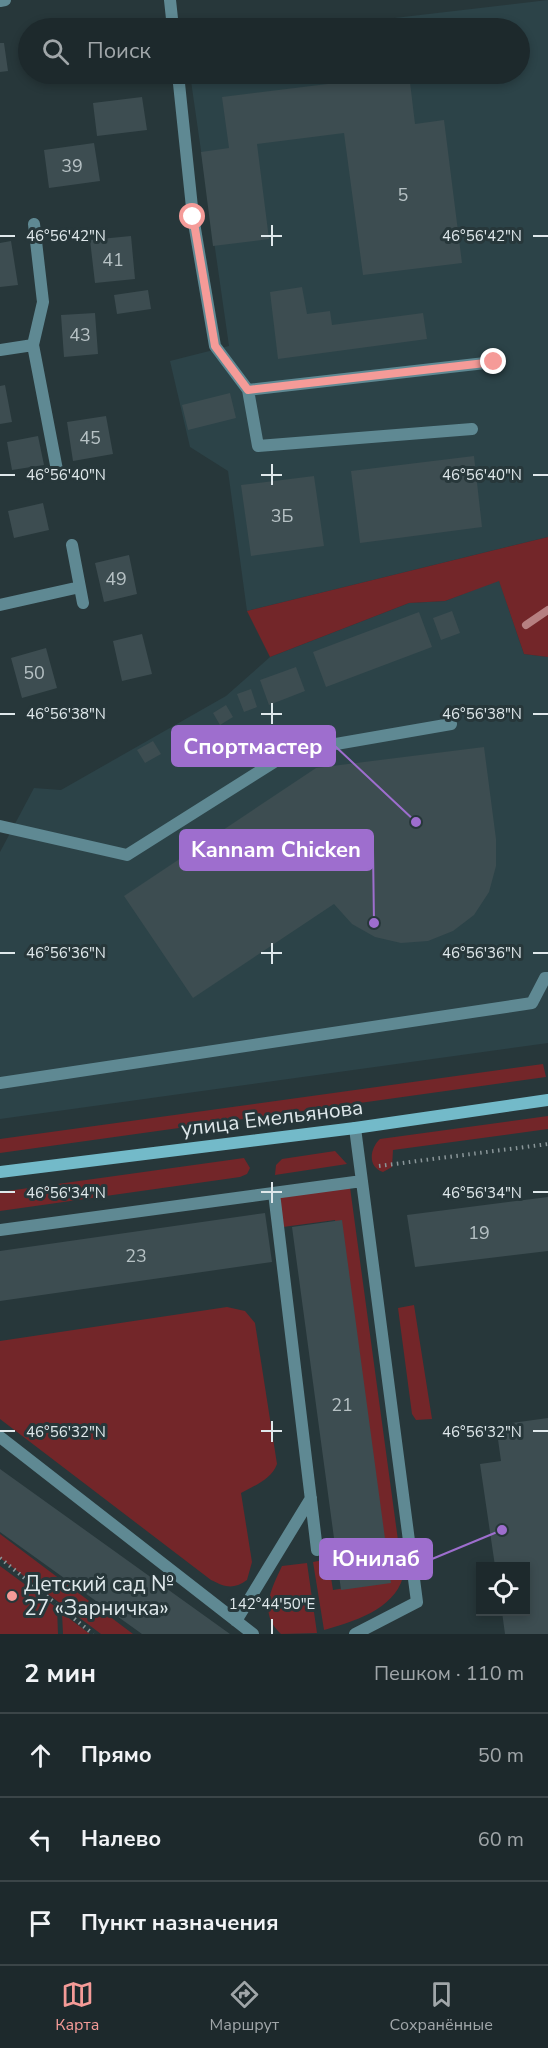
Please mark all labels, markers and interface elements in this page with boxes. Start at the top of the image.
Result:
search box [18,18,530,84]
icon: search [39,35,72,68]
text: Поиск [87,36,151,66]
house number: 39 [61,154,83,178]
house number: 5 [398,183,408,207]
route start [179,203,205,229]
text: 46°56'42"N [26,226,106,246]
text: 46°56'42"N [442,226,522,246]
house number: 41 [102,248,124,272]
house number: 43 [69,323,91,347]
route end [480,348,506,374]
house number: 45 [79,426,101,450]
text: 46°56'40"N [26,465,106,485]
text: 46°56'40"N [442,465,522,485]
house number: 3Б [271,504,293,528]
house number: 49 [105,567,127,591]
house number: 50 [23,661,45,685]
text: 46°56'38"N [26,704,106,724]
text: 46°56'38"N [442,704,522,724]
callout: Спортмастер [172,726,335,766]
text: Спортмастер [183,732,323,762]
callout: Kannam Chicken [180,830,373,870]
text: Kannam Chicken [191,835,361,865]
text: 46°56'36"N [26,943,106,963]
text: 46°56'36"N [442,943,522,963]
street label: улица Емельянова [179,1093,365,1143]
text: 46°56'34"N [26,1183,106,1203]
text: 46°56'34"N [442,1183,522,1203]
house number: 19 [468,1221,490,1245]
house number: 23 [125,1244,147,1268]
house number: 21 [331,1393,353,1417]
text: 46°56'32"N [26,1422,106,1442]
text: 46°56'32"N [442,1422,522,1442]
callout: Юнилаб [320,1539,432,1579]
text: Юнилаб [332,1544,420,1574]
map controls [476,1562,530,1616]
button: locate [476,1562,530,1616]
place label: Детский сад № 27 «Зарничка» [24,1570,174,1622]
marker: Детский сад № 27 «Зарничка» [5,1589,19,1603]
text: 142°44'50"E [229,1594,315,1614]
text: 2 мин [24,1656,96,1691]
text: Пешком · 110 m [374,1660,524,1687]
icon: ahead [24,1739,57,1772]
text: Прямо [81,1740,152,1770]
text: 50 m [478,1742,524,1769]
icon: left [24,1823,57,1856]
text: Налево [81,1824,161,1854]
text: 60 m [478,1826,524,1853]
icon: arrive [24,1907,57,1940]
text: Пункт назначения [81,1908,279,1938]
tab: Карта [55,1978,99,2036]
tab: Маршрут [210,1978,279,2036]
tab: Сохранённые [389,1978,493,2036]

